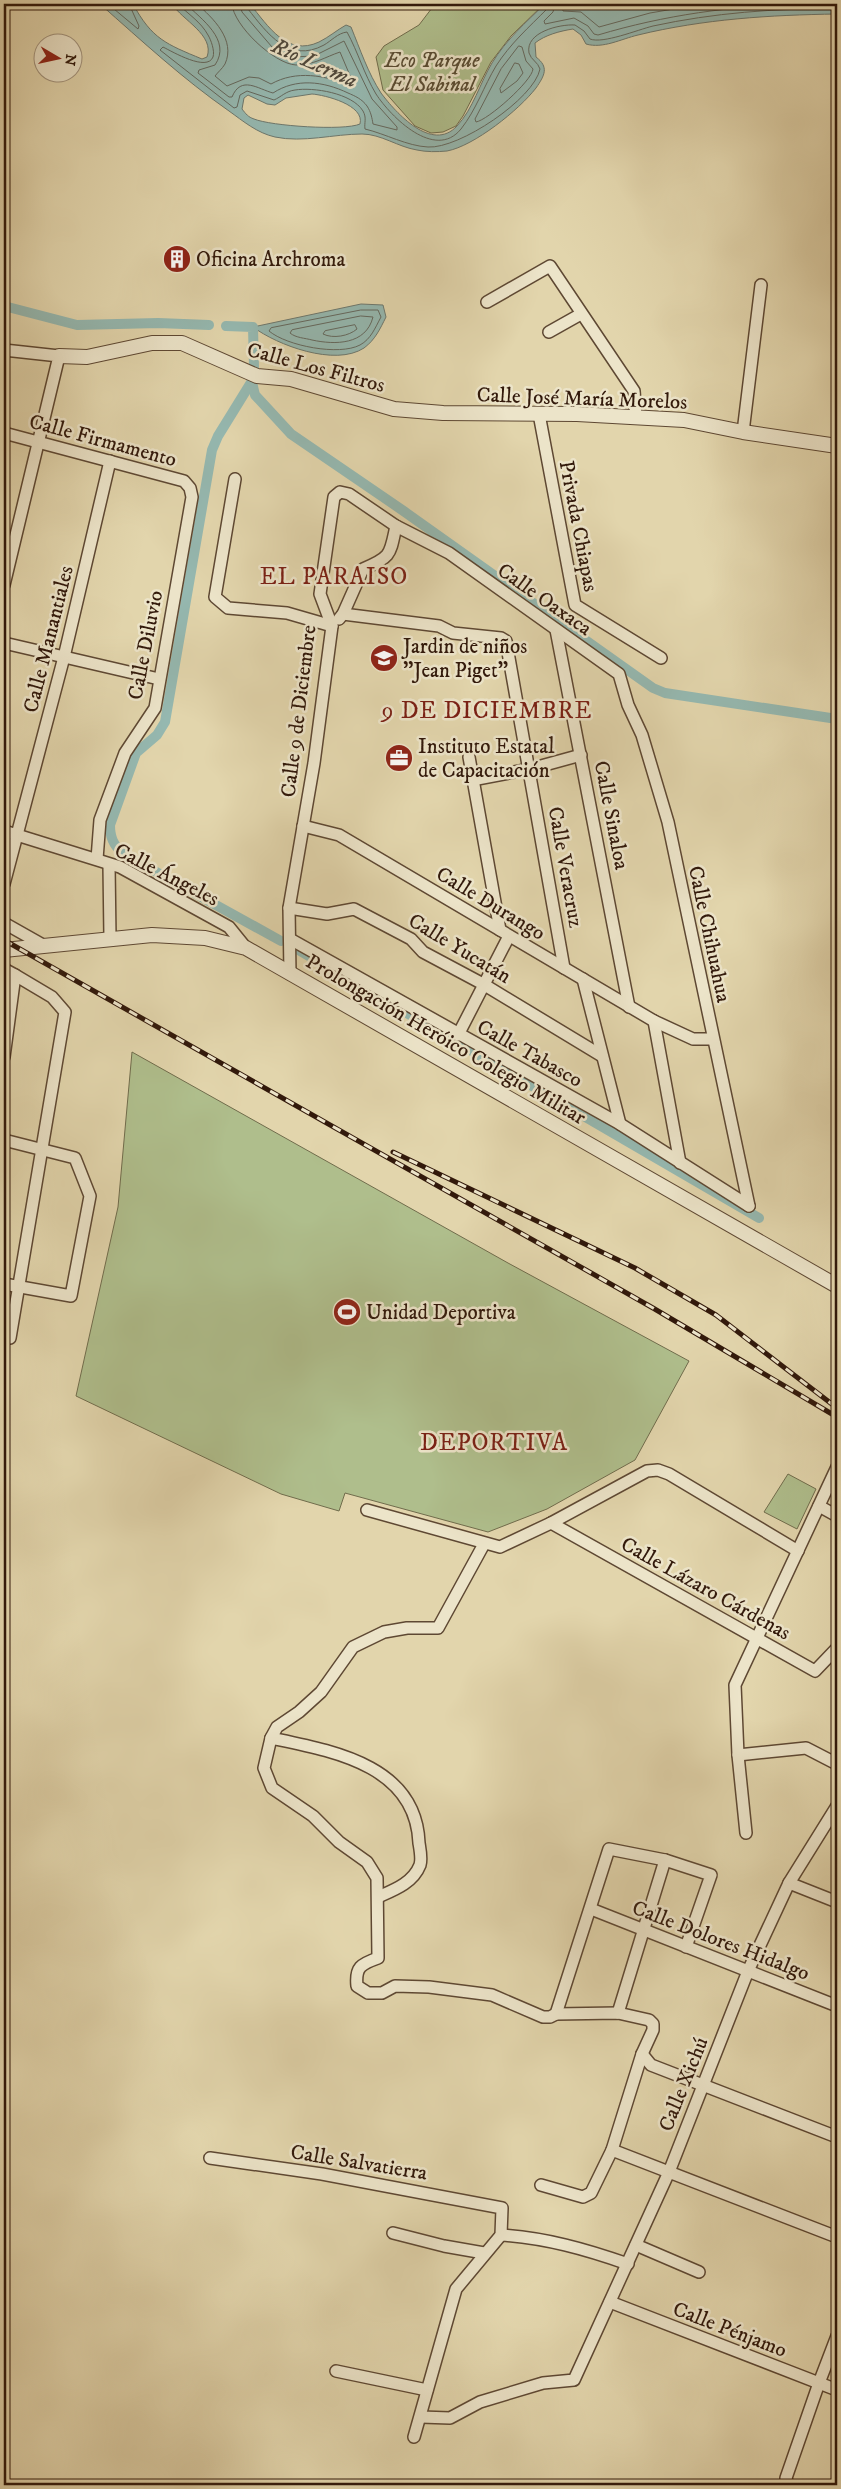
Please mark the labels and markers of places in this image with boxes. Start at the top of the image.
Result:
building icon: Oficina Archroma [162,244,192,274]
place label: Oficina Archroma [196,247,346,273]
place label: Jardin de niños "Jean Piget" [401,634,527,684]
school or university icon: Jardin de niños "Jean Piget" [369,643,399,673]
place label: Instituto Estatal de Capacitación [418,734,555,784]
office icon: Instituto Estatal de Capacitación [384,743,414,773]
sports icon: Unidad Deportiva [332,1297,362,1327]
place label: Unidad Deportiva [366,1300,516,1326]

